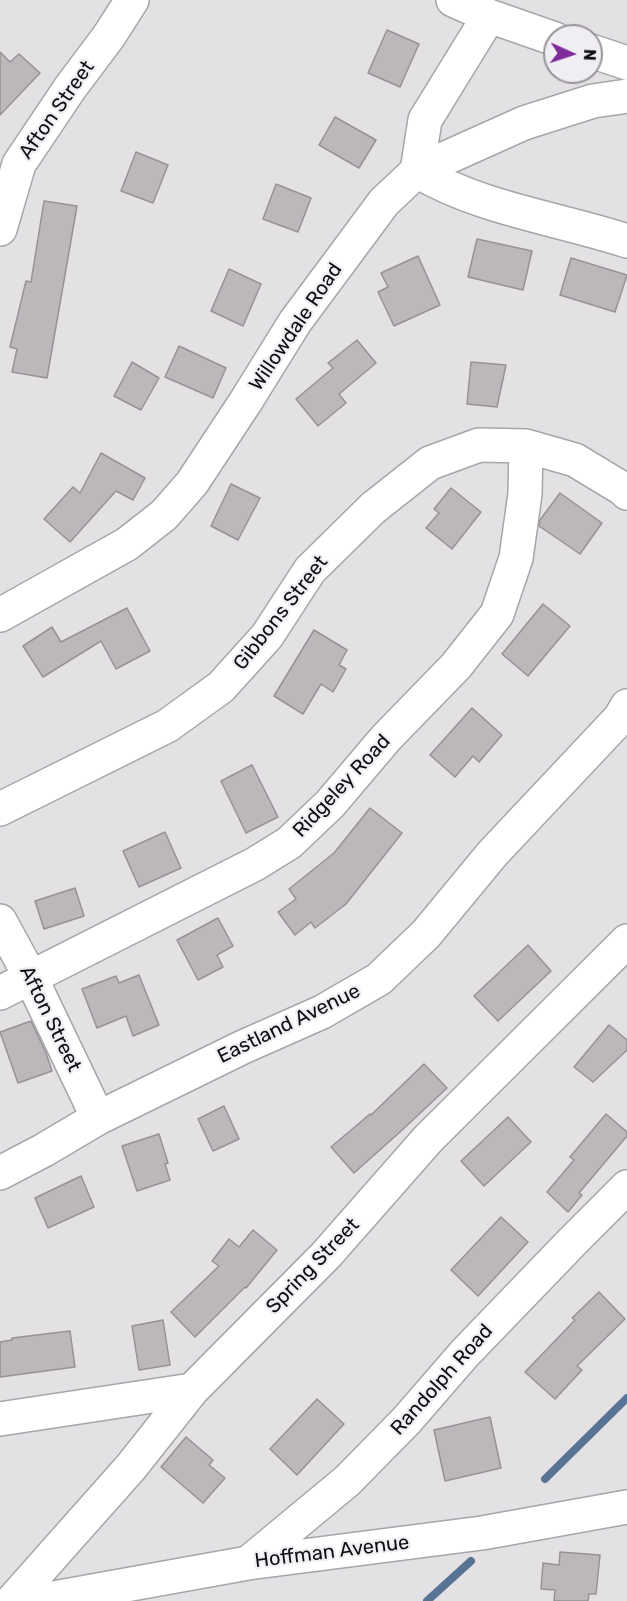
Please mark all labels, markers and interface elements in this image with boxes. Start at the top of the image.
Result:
north arrow [543,24,603,84]
text: N [580,49,599,61]
street label: Afton Street [14,56,100,164]
street label: Willowdale Road [244,259,348,395]
street label: Gibbons Street [229,551,333,675]
street label: Ridgeley Road [288,730,396,842]
street label: Afton Street [14,962,86,1076]
street label: Eastland Avenue [214,979,364,1069]
street label: Spring Street [261,1213,365,1319]
street label: Randolph Road [386,1320,498,1440]
street label: Hoffman Avenue [253,1531,411,1573]

